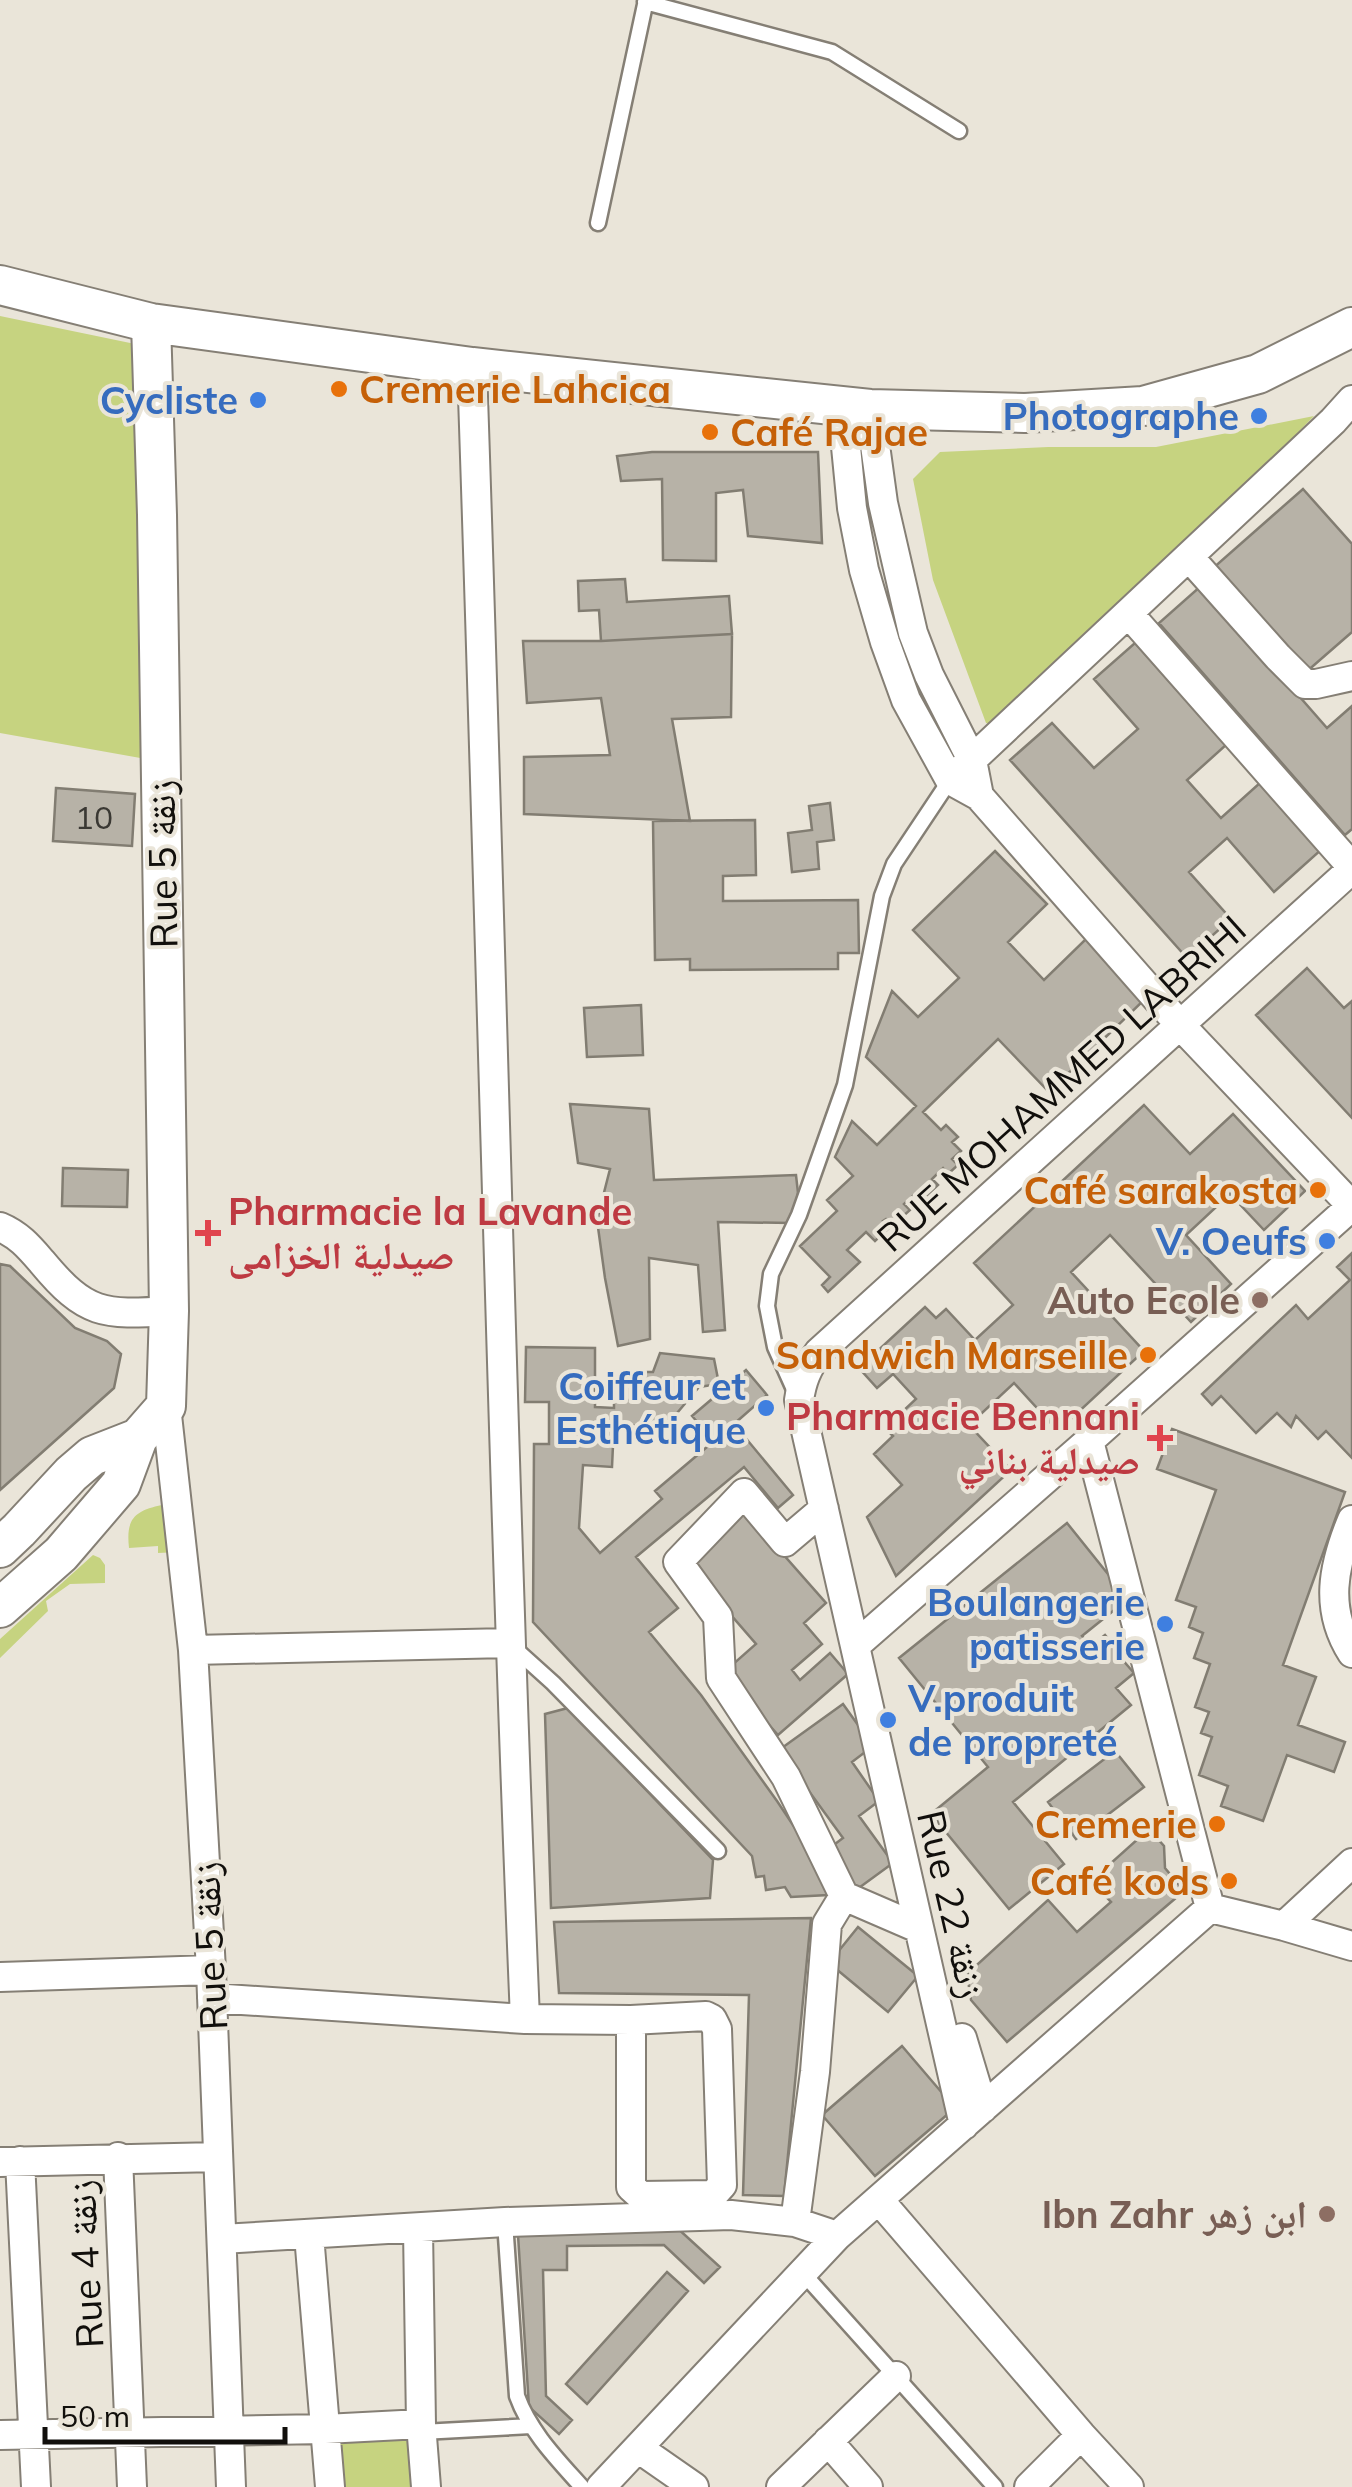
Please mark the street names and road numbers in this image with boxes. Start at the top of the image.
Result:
street label: Rue 5 زنقة [137,779,187,949]
street label: RUE MOHAMMED LABRIHI [867,905,1255,1261]
street label: Rue 22 زنقة [907,1805,997,2003]
street label: Rue 5 زنقة [181,1861,237,2031]
street label: Rue 4 زنقة [57,2179,113,2349]

